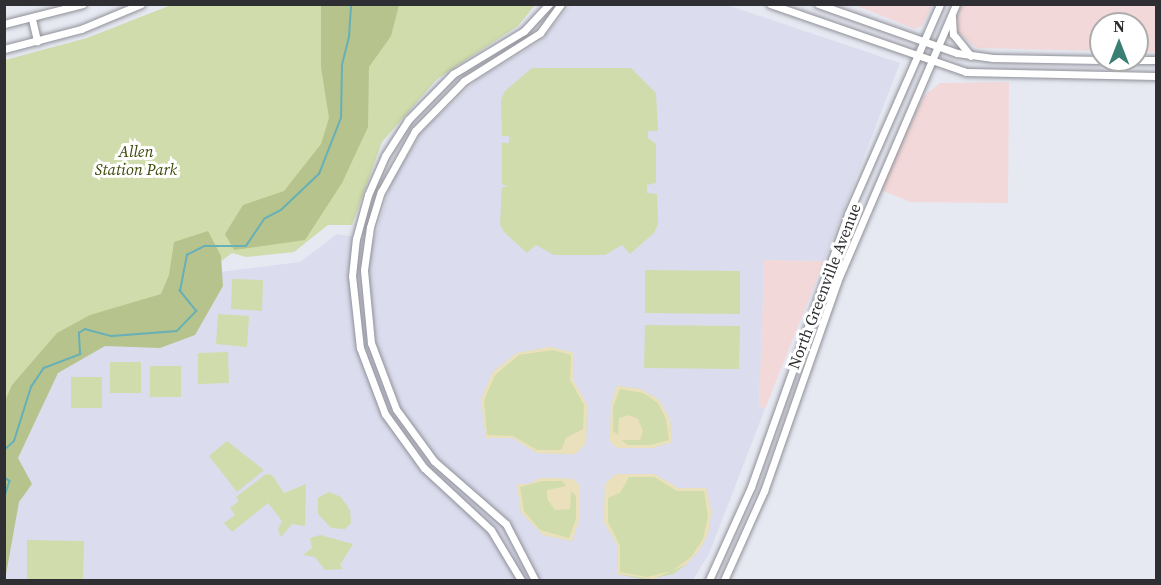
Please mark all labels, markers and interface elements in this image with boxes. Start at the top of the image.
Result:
north arrow [1089,12,1149,72]
text: N [1113,15,1125,37]
park label: Allen Station Park [95,141,177,179]
street label: North Greenville Avenue [784,200,864,372]

